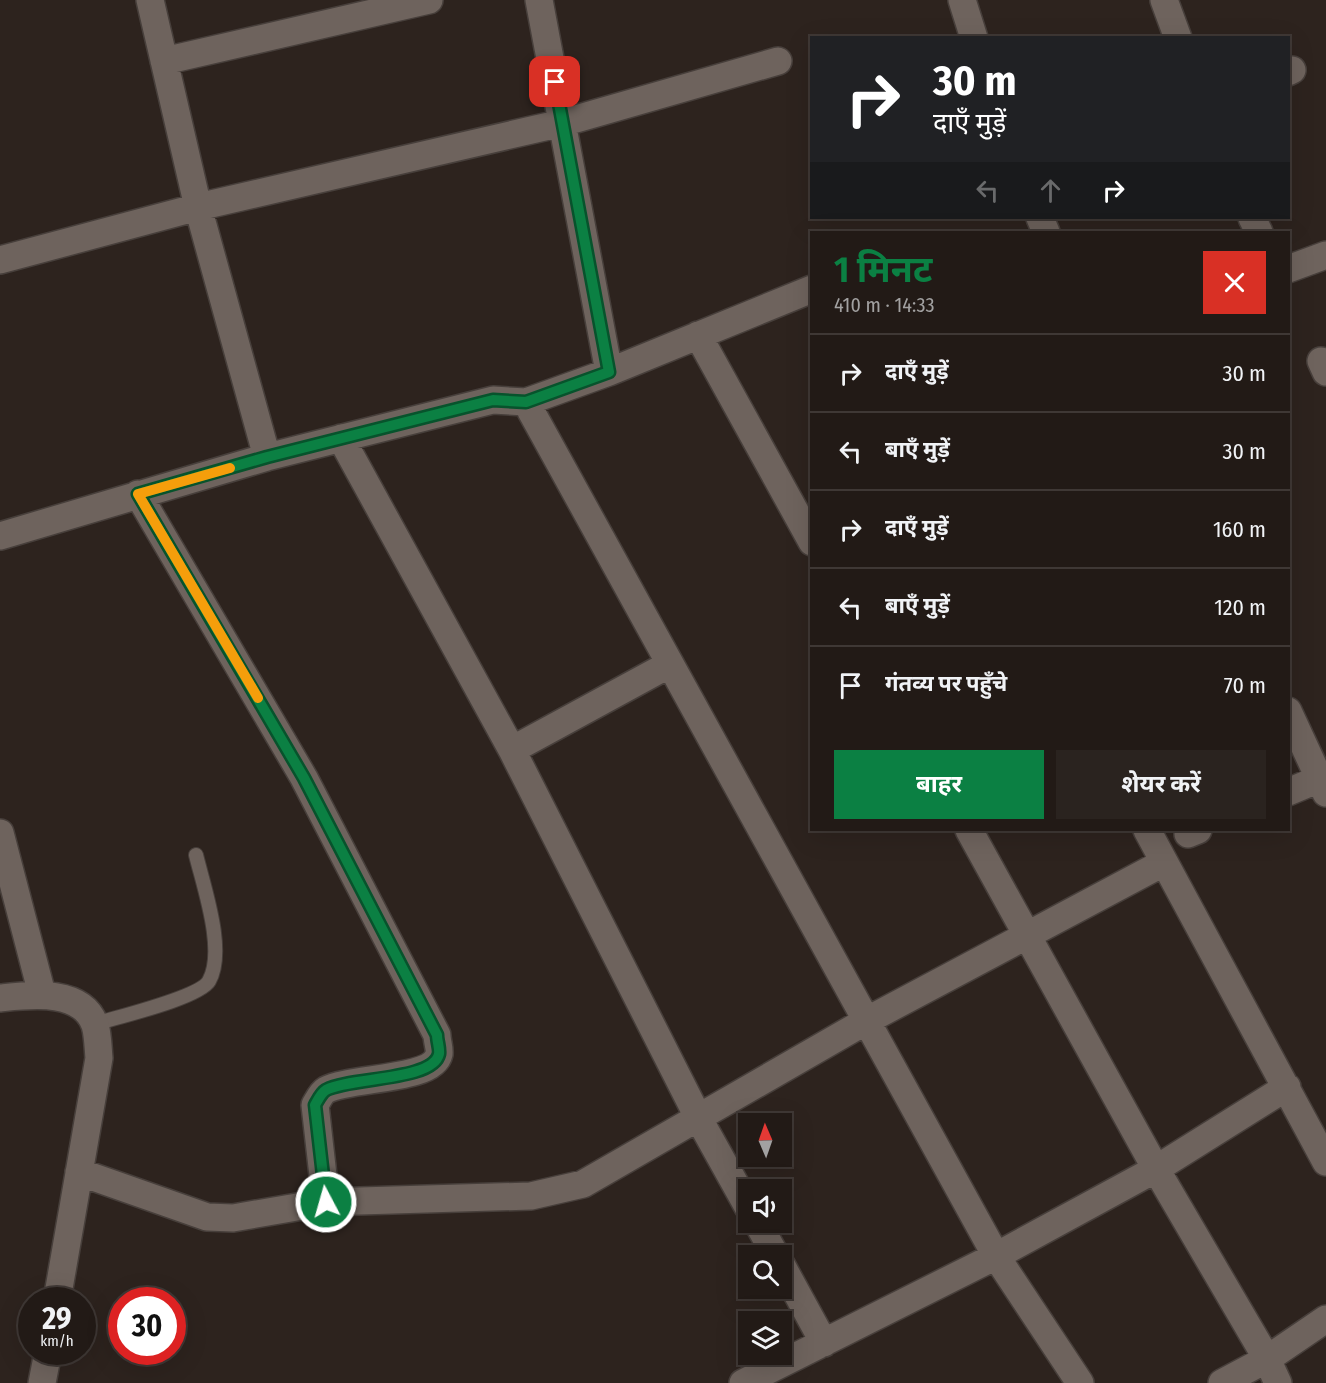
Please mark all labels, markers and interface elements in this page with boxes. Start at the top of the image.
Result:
pin [529,56,580,107]
text: 30 m [933,56,1017,106]
icon: right [834,60,912,138]
icon: arrive [538,65,571,98]
text: दाएँ मुड़ें [933,107,1006,139]
icon: left [971,174,1004,207]
icon: ahead [1034,174,1067,207]
icon: right [1097,174,1130,207]
text: 1 मिनट [834,248,932,292]
button: close [1203,251,1266,314]
text: 410 m · 14:33 [834,293,934,317]
icon: right [834,357,867,390]
text: दाएँ मुड़ें [885,358,949,385]
text: 30 m [1223,360,1266,387]
icon: left [834,435,867,468]
text: बाएँ मुड़ें [885,436,950,463]
text: 30 m [1223,438,1266,465]
icon: right [834,513,867,546]
text: दाएँ मुड़ें [885,514,949,541]
text: 160 m [1213,516,1266,543]
icon: left [834,591,867,624]
text: बाएँ मुड़ें [885,592,950,619]
text: 120 m [1214,594,1266,621]
icon: arrive [834,669,867,702]
text: गंतव्य पर पहुँचे [885,670,1007,697]
text: 70 m [1224,672,1266,699]
button: बाहर [834,750,1044,819]
button: शेयर करें [1056,750,1266,819]
north arrow [738,1113,792,1167]
map controls [738,1113,792,1365]
position arrow [294,1170,358,1234]
button: sound [738,1179,792,1233]
button: search [738,1245,792,1299]
speed limit sign: 30 [108,1287,186,1365]
text: 29 [42,1301,72,1337]
button: layers [738,1311,792,1365]
text: km/h [40,1332,74,1350]

